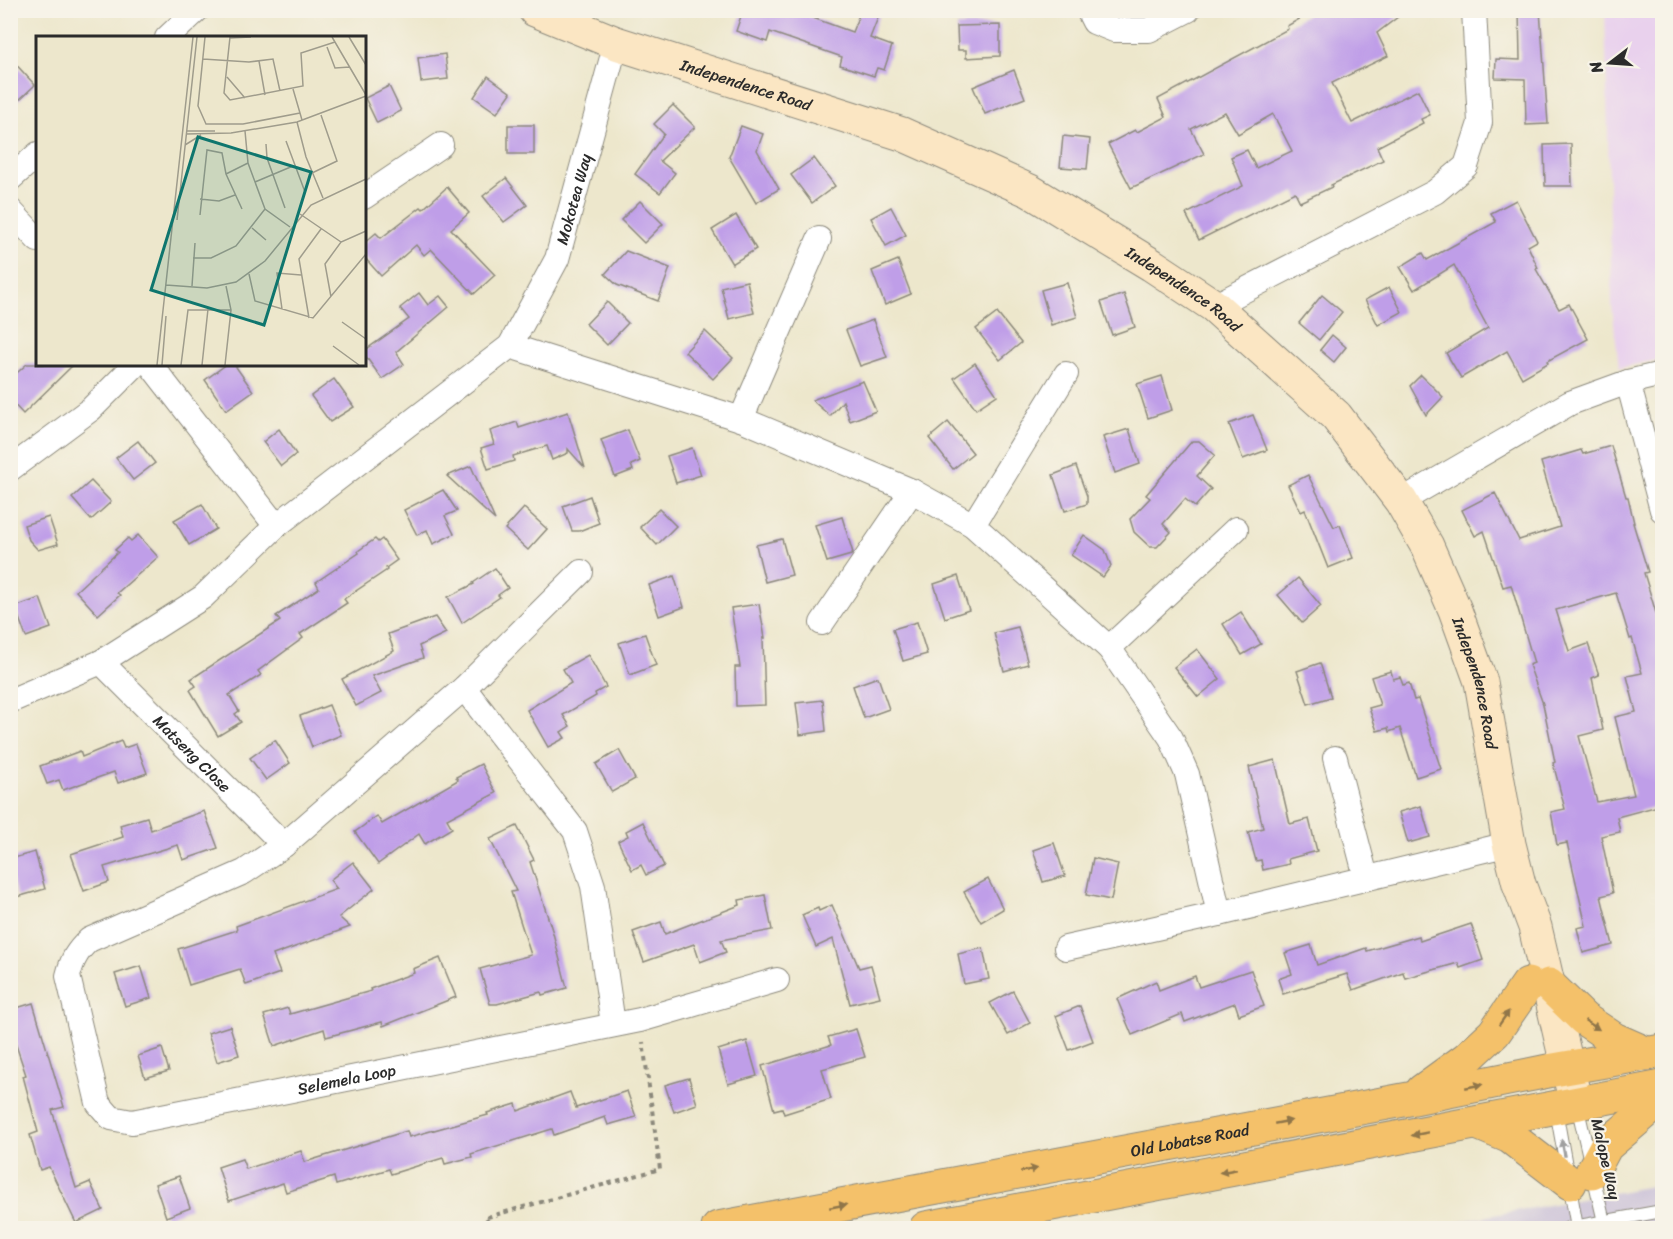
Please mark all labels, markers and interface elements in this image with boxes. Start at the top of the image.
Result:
north arrow [1580,33,1640,93]
inset map [36,36,366,366]
street label: Independence Road [676,50,817,119]
text: N [1580,57,1612,78]
street label: Mokotea Way [547,149,600,248]
street label: Independence Road [1119,237,1250,340]
street label: Independence Road [1444,612,1507,753]
street label: Matseng Close [146,707,239,800]
one-way arrow [1498,1011,1510,1026]
one-way arrow [1584,1019,1600,1030]
street label: Selemela Loop [295,1055,399,1103]
one-way arrow [1465,1080,1484,1090]
street label: Old Lobatse Road [1128,1114,1253,1165]
street label: Malope Way [1583,1115,1630,1203]
one-way arrow [1274,1117,1293,1126]
one-way arrow [1410,1130,1429,1139]
one-way arrow [1558,1139,1567,1158]
one-way arrow [1020,1165,1039,1174]
one-way arrow [1218,1167,1237,1176]
one-way arrow [828,1201,847,1210]

